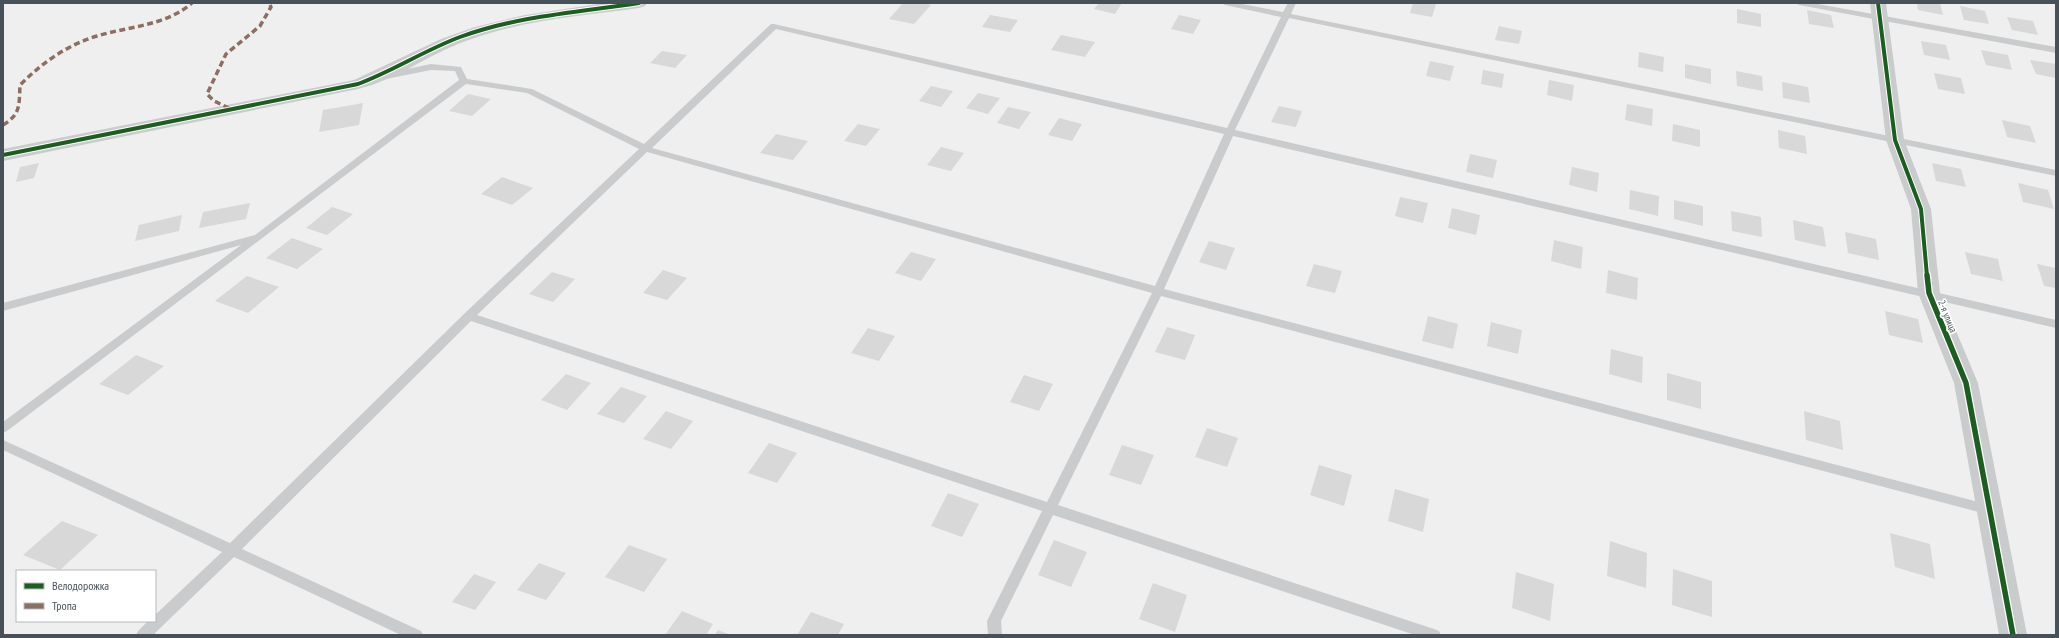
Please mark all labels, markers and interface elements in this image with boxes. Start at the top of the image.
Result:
street label: 2-я улица [1935,298,1960,334]
legend [16,570,156,622]
text: Велодорожка [52,578,109,593]
text: Тропа [52,598,77,613]

